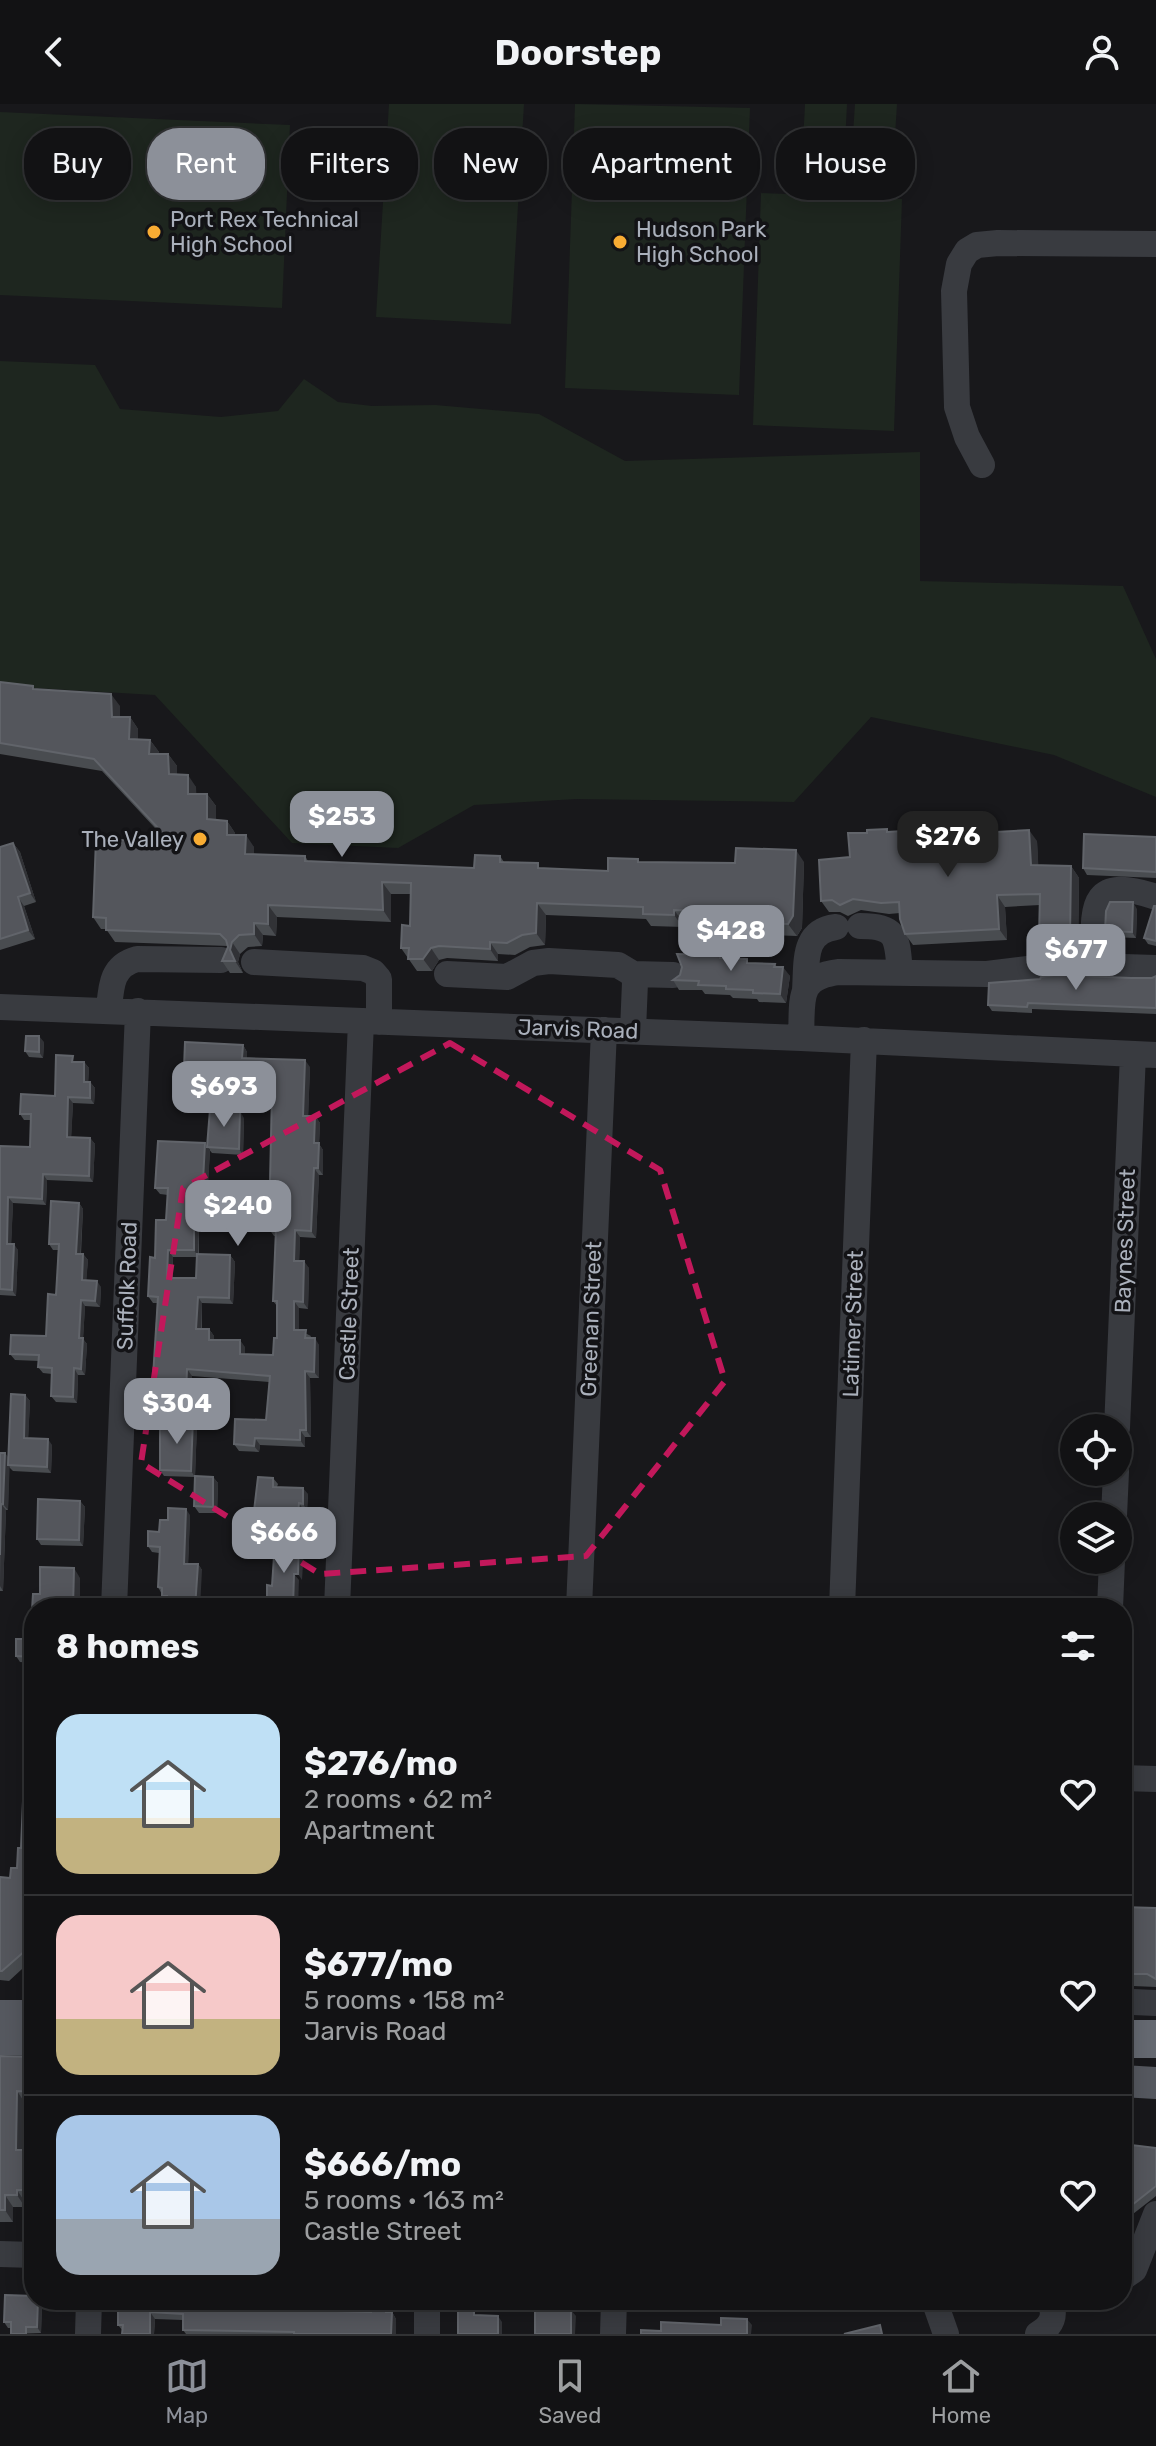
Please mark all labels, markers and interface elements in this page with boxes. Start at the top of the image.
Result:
icon: back [32,30,76,74]
icon: person [1080,30,1124,74]
text: Doorstep [495,31,661,74]
chip: Buy [24,128,131,200]
chip: Rent [147,128,265,200]
chip: Filters [281,128,418,200]
chip: New [434,128,547,200]
chip: Apartment [563,128,760,200]
chip: House [776,128,915,200]
place label: Port Rex Technical High School [170,206,359,258]
place label: Hudson Park High School [636,216,767,268]
marker: Port Rex Technical High School [145,223,163,241]
marker: Hudson Park High School [611,233,629,251]
pin: $253 [295,791,389,859]
text: $253 [308,801,376,832]
pin: $276 [901,811,995,879]
text: $276 [915,821,981,852]
place label: The Valley [81,826,184,853]
marker: The Valley [191,830,209,848]
pin: $428 [684,905,778,973]
text: $428 [696,915,766,946]
pin: $677 [1029,924,1123,992]
text: $677 [1044,934,1108,965]
street label: Jarvis Road [517,1013,639,1045]
pin: $693 [177,1061,271,1129]
text: $693 [190,1071,258,1102]
street label: Baynes Street [1109,1168,1141,1314]
pin: $240 [191,1180,285,1248]
text: $240 [203,1190,273,1221]
street label: Suffolk Road [111,1221,143,1351]
street label: Greenan Street [575,1240,607,1397]
street label: Castle Street [333,1247,365,1381]
street label: Latimer Street [837,1250,869,1398]
pin: $304 [130,1378,224,1446]
text: $304 [142,1388,212,1419]
map controls [1060,1414,1132,1574]
button: locate [1060,1414,1132,1486]
button: layers [1060,1502,1132,1574]
pin: $666 [237,1507,331,1575]
text: $666 [250,1517,318,1548]
icon: filters [1056,1624,1100,1668]
text: 8 homes [56,1626,199,1667]
text: $276/mo [304,1743,458,1784]
icon: home [120,1746,216,1842]
icon: heart [1056,1772,1100,1816]
text: 2 rooms · 62 m² [304,1784,492,1815]
text: Apartment [304,1815,435,1846]
text: $677/mo [304,1944,453,1985]
icon: home [120,1947,216,2043]
icon: heart [1056,1973,1100,2017]
text: 5 rooms · 158 m² [304,1985,504,2016]
text: Jarvis Road [304,2016,447,2047]
text: $666/mo [304,2144,461,2185]
icon: home [120,2147,216,2243]
icon: heart [1056,2173,1100,2217]
text: 5 rooms · 163 m² [304,2185,504,2216]
text: Castle Street [304,2216,462,2247]
tab: Map [165,2354,209,2429]
tab: Saved [538,2354,601,2429]
tab: Home [931,2354,991,2429]

